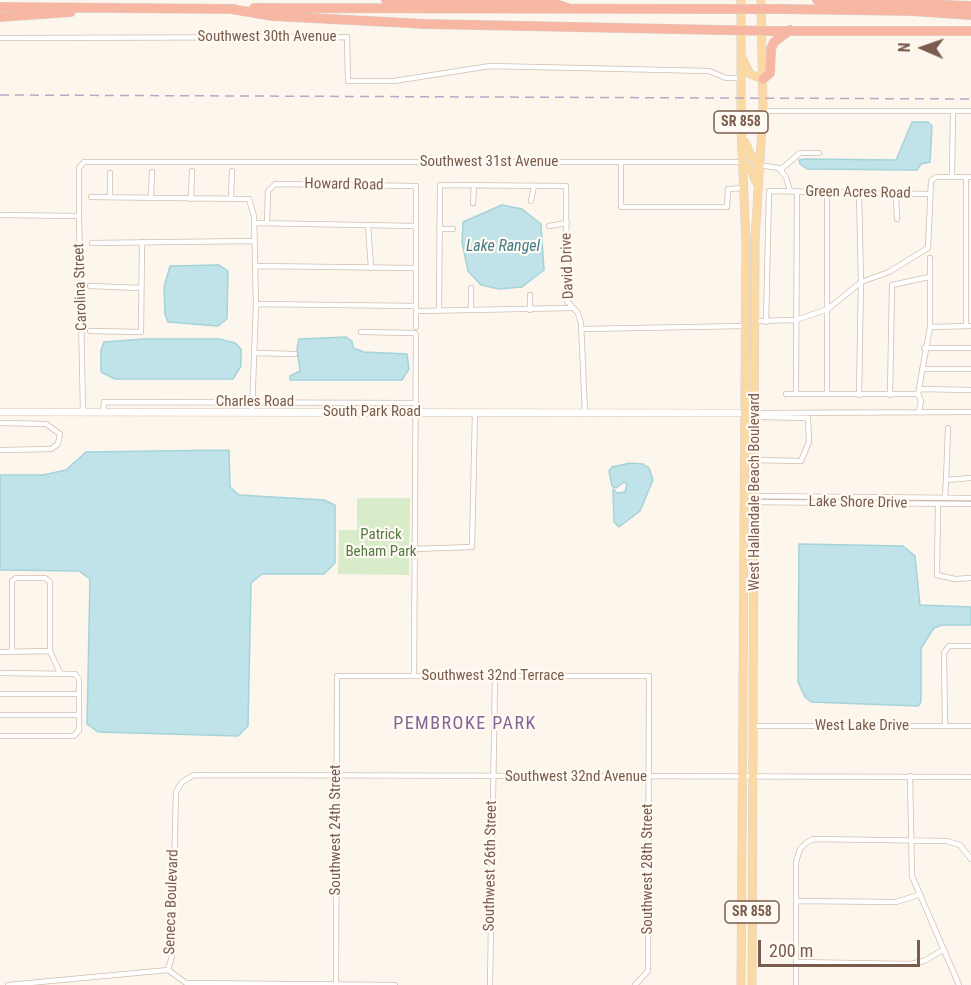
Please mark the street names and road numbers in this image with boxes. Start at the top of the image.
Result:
street label: Southwest 30th Avenue [198,28,336,46]
road number: SR 858 [714,111,768,133]
street label: Southwest 31st Avenue [420,153,558,171]
street label: Howard Road [304,175,384,195]
street label: Green Acres Road [805,183,911,203]
street label: David Drive [558,233,578,299]
street label: Carolina Street [70,243,92,331]
street label: Charles Road [216,393,294,411]
street label: West Hallandale Beach Boulevard [746,393,764,591]
street label: South Park Road [323,403,421,421]
street label: Lake Shore Drive [808,493,908,513]
street label: Southwest 32nd Terrace [422,667,564,685]
street label: West Lake Drive [815,717,909,735]
street label: Southwest 24th Street [327,765,345,895]
street label: Southwest 32nd Avenue [505,768,647,786]
street label: Southwest 26th Street [481,800,501,932]
street label: Southwest 28th Street [639,804,657,934]
street label: Seneca Boulevard [161,849,183,955]
road number: SR 858 [725,901,779,923]

